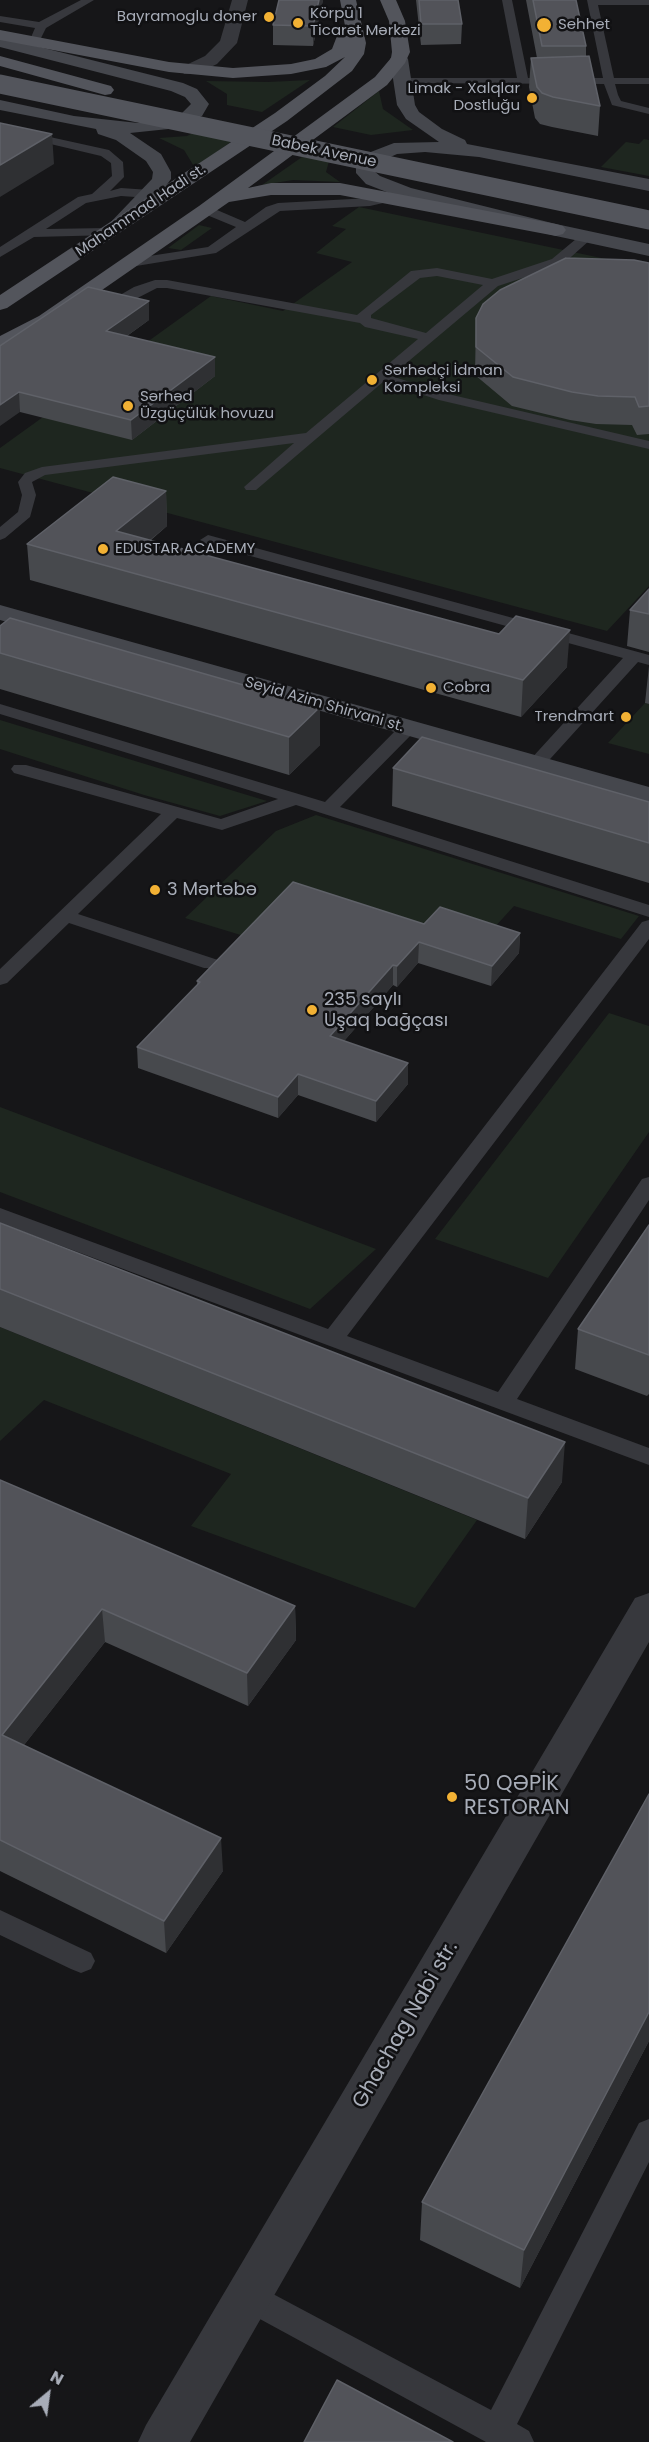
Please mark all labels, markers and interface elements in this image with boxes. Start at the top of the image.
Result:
place label: Körpü 1 Ticarət Mərkəzi [310,5,421,40]
place label: Bayramoglu doner [117,8,257,26]
marker: Bayramoglu doner [262,10,276,24]
marker: Körpü 1 Ticarət Mərkəzi [291,16,305,30]
marker: Sehhet [535,16,553,34]
place label: Sehhet [558,16,610,34]
place label: Limak - Xalqlar Dostluğu [408,80,520,115]
marker: Limak - Xalqlar Dostluğu [525,91,539,105]
street label: Babek Avenue [270,132,378,172]
street label: Mahammad Hadi st. [73,161,209,261]
place label: Sərhədçi İdman Kompleksi [384,362,503,397]
marker: Sərhədçi İdman Kompleksi [365,373,379,387]
place label: Sərhəd Üzgüçülük hovuzu [140,388,274,423]
marker: Sərhəd Üzgüçülük hovuzu [121,399,135,413]
place label: EDUSTAR ACADEMY [115,540,255,558]
marker: EDUSTAR ACADEMY [96,542,110,556]
street label: Seyid Azim Shirvani st. [242,674,406,736]
place label: Cobra [443,679,490,697]
marker: Cobra [424,681,438,695]
place label: Trendmart [535,708,614,726]
marker: Trendmart [619,710,633,724]
place label: 3 Mərtəbə [167,879,257,901]
marker: 3 Mərtəbə [148,883,162,897]
place label: 235 saylı Uşaq bağçası [324,989,448,1032]
marker: 235 saylı Uşaq bağçası [305,1003,319,1017]
place label: 50 QƏPİK RESTORAN [464,1772,569,1822]
marker: 50 QƏPİK RESTORAN [445,1790,459,1804]
street label: Ghachag Nabi str. [348,1937,464,2113]
north arrow [18,2364,78,2424]
text: N [46,2365,68,2391]

